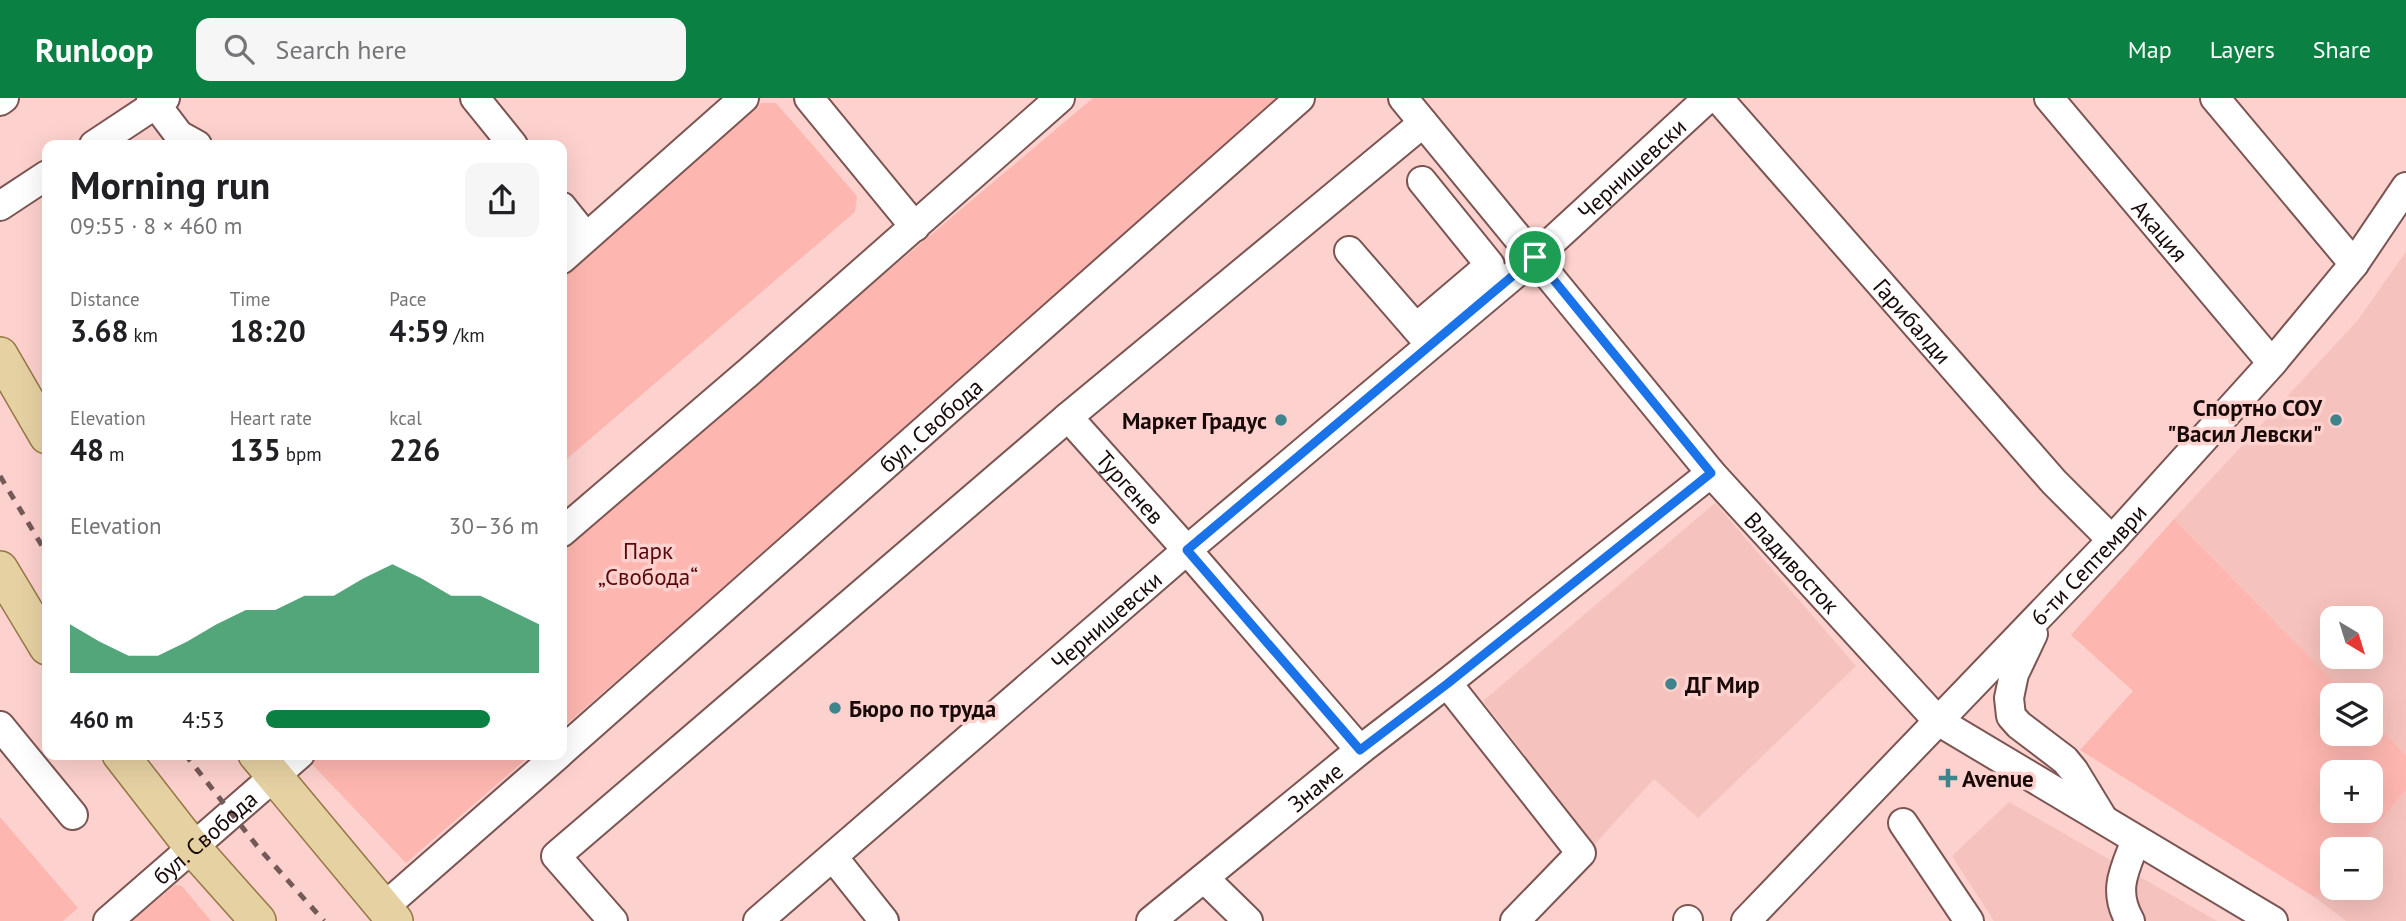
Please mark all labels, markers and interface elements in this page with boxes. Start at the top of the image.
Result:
search box [196,18,686,81]
text: Runloop [35,28,154,71]
icon: search [220,30,258,68]
text: Search here [276,33,407,66]
text: Map [2128,34,2172,65]
text: Layers [2210,34,2275,65]
text: Share [2313,34,2371,65]
street label: Чернишевски [1571,111,1692,225]
text: Morning run [70,160,270,209]
button: share [465,163,539,237]
street label: Акация [2126,193,2195,267]
text: 09:55 · 8 × 460 m [70,211,242,240]
pin [1505,227,1565,287]
icon: arrive [1516,238,1554,276]
street label: Гарибалди [1868,272,1958,370]
text: Distance [70,287,140,311]
text: Time [230,287,270,311]
text: Pace [389,287,427,311]
text: 3.68 [70,311,128,350]
text: 18:20 [230,311,306,350]
text: 4:59 [389,311,448,350]
text: km [128,323,158,347]
text: /km [448,323,485,347]
street label: бул. Свобода [873,371,988,478]
place label: Спортно СОУ "Васил Левски" [2167,393,2323,448]
text: Elevation [70,406,146,430]
text: Heart rate [230,406,312,430]
text: kcal [389,406,422,430]
place label: Маркет Градус [1122,406,1267,435]
marker: Маркет Градус [1273,412,1289,428]
marker: Спортно СОУ "Васил Левски" [2328,412,2344,428]
text: 48 [70,430,104,469]
text: 135 [230,430,281,469]
text: 226 [389,430,440,469]
text: m [104,442,125,466]
text: bpm [281,442,322,466]
street label: Тургенев [1090,444,1171,530]
street label: 6-ти Септември [2024,498,2152,631]
street label: Владивосток [1739,505,1846,619]
text: Elevation [70,511,162,540]
text: 30–36 m [449,511,539,540]
park label: Парк „Свобода“ [598,536,698,591]
street label: Чернишевски [1045,564,1167,676]
north arrow [2320,606,2384,668]
map controls [2320,606,2383,900]
place label: ДГ Мир [1685,670,1760,699]
marker: ДГ Мир [1663,676,1679,692]
button: layers [2320,683,2383,746]
place label: Бюро по труда [849,694,996,723]
marker: Бюро по труда [827,700,843,716]
text: 460 m [70,705,133,734]
text: 4:53 [182,705,225,734]
street label: Знаме [1282,756,1349,818]
button: + [2320,760,2383,823]
place label: Avenue [1962,764,2034,793]
marker: Avenue [1940,770,1956,786]
street label: бул. Свобода [147,784,263,890]
button: − [2320,837,2383,900]

